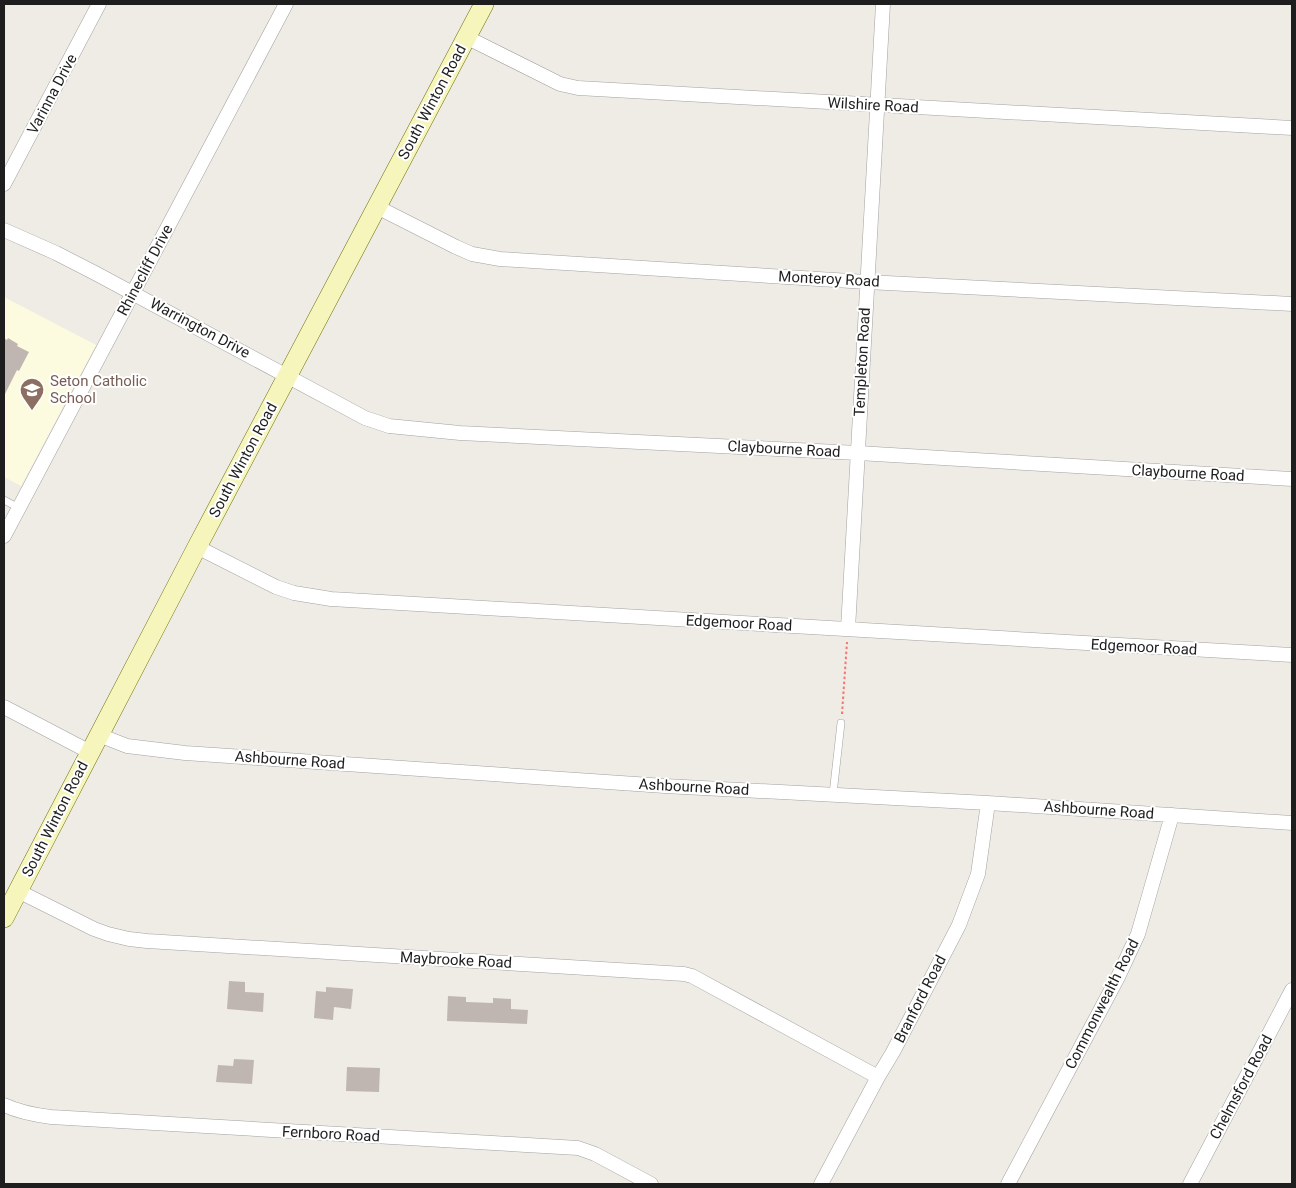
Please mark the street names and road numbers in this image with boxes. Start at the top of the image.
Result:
street label: South Winton Road [394,41,470,163]
street label: Varinna Drive [23,51,81,137]
street label: Wilshire Road [827,94,919,116]
street label: Rhinecliff Drive [113,221,177,319]
street label: Monteroy Road [778,267,880,291]
street label: Warrington Drive [147,294,253,362]
street label: Templeton Road [850,307,874,417]
street label: South Winton Road [205,399,281,521]
street label: Claybourne Road [727,437,841,461]
street label: Claybourne Road [1131,461,1245,485]
street label: Edgemoor Road [685,611,793,635]
street label: Edgemoor Road [1090,635,1198,659]
street label: Ashbourne Road [234,747,346,773]
street label: South Winton Road [18,758,92,880]
street label: Ashbourne Road [638,775,750,799]
street label: Ashbourne Road [1043,797,1155,823]
street label: Commonwealth Road [1061,936,1143,1072]
street label: Maybrooke Road [399,948,513,972]
street label: Branford Road [890,952,950,1046]
street label: Chelmsford Road [1206,1032,1276,1142]
street label: Fernboro Road [282,1122,380,1146]

